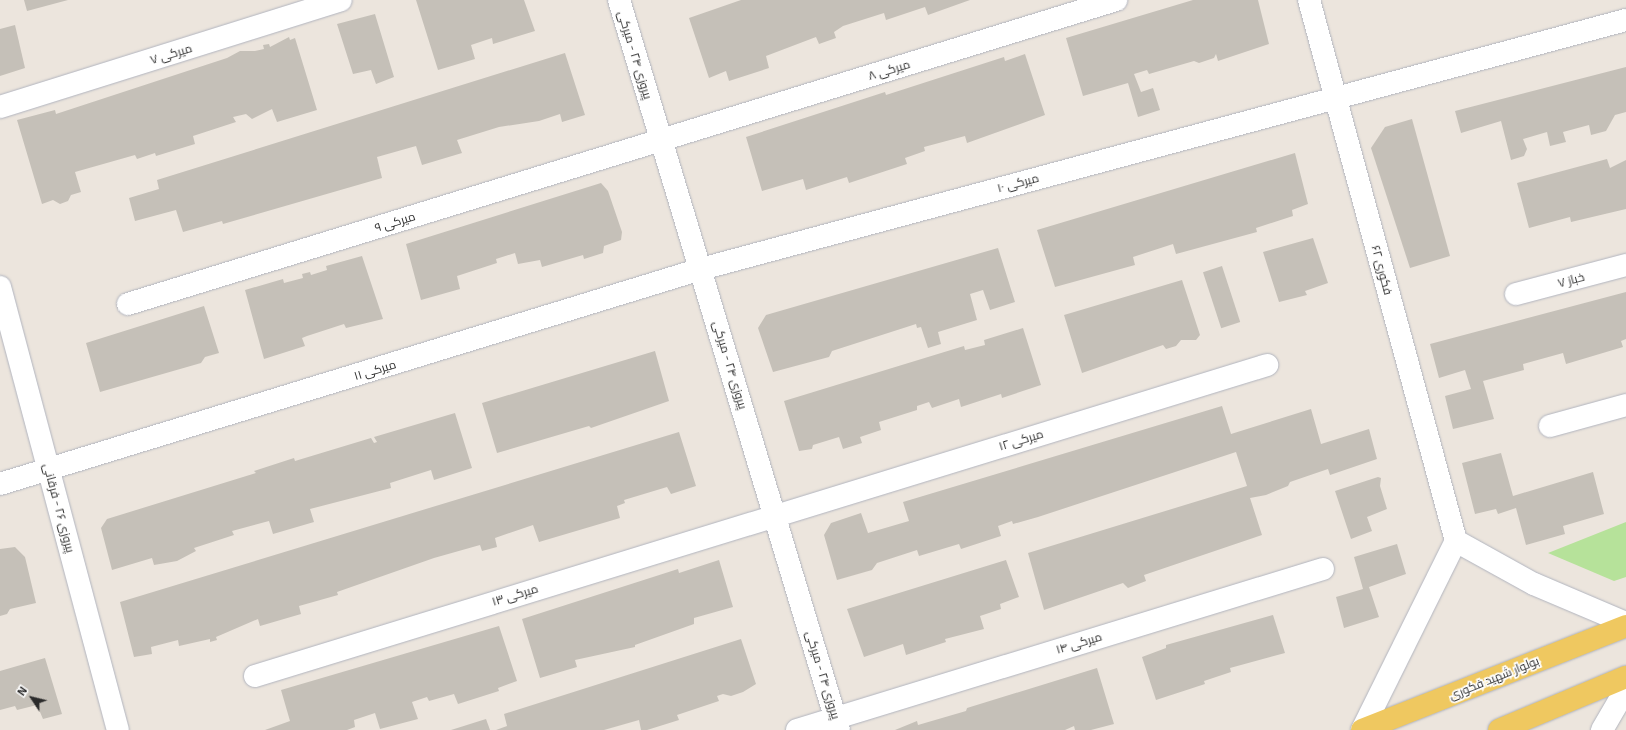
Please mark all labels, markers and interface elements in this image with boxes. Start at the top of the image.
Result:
street label: پیروزی ۲۴ - میرکی [615,9,655,101]
street label: میرکی ۷ [148,41,194,67]
street label: میرکی ۸ [866,57,912,83]
street label: میرکی ۱۰ [996,171,1040,195]
street label: میرکی ۹ [373,209,417,235]
street label: فکوری ۶۲ [1368,244,1396,296]
street label: خباز ۷ [1556,270,1586,290]
street label: پیروزی ۲۴ - میرکی [710,319,750,411]
street label: میرکی ۱۱ [352,357,398,383]
street label: میرکی ۱۲ [997,426,1045,454]
street label: پیروزی ۲۶ - فرقانی [40,462,78,554]
street label: میرکی ۱۳ [490,581,540,609]
street label: پیروزی ۲۴ - میرکی [803,629,843,721]
street label: میرکی ۱۴ [1054,629,1104,657]
street label: بولوار شهید فکوری [1447,653,1541,703]
north arrow [12,678,52,718]
text: N [14,684,29,698]

